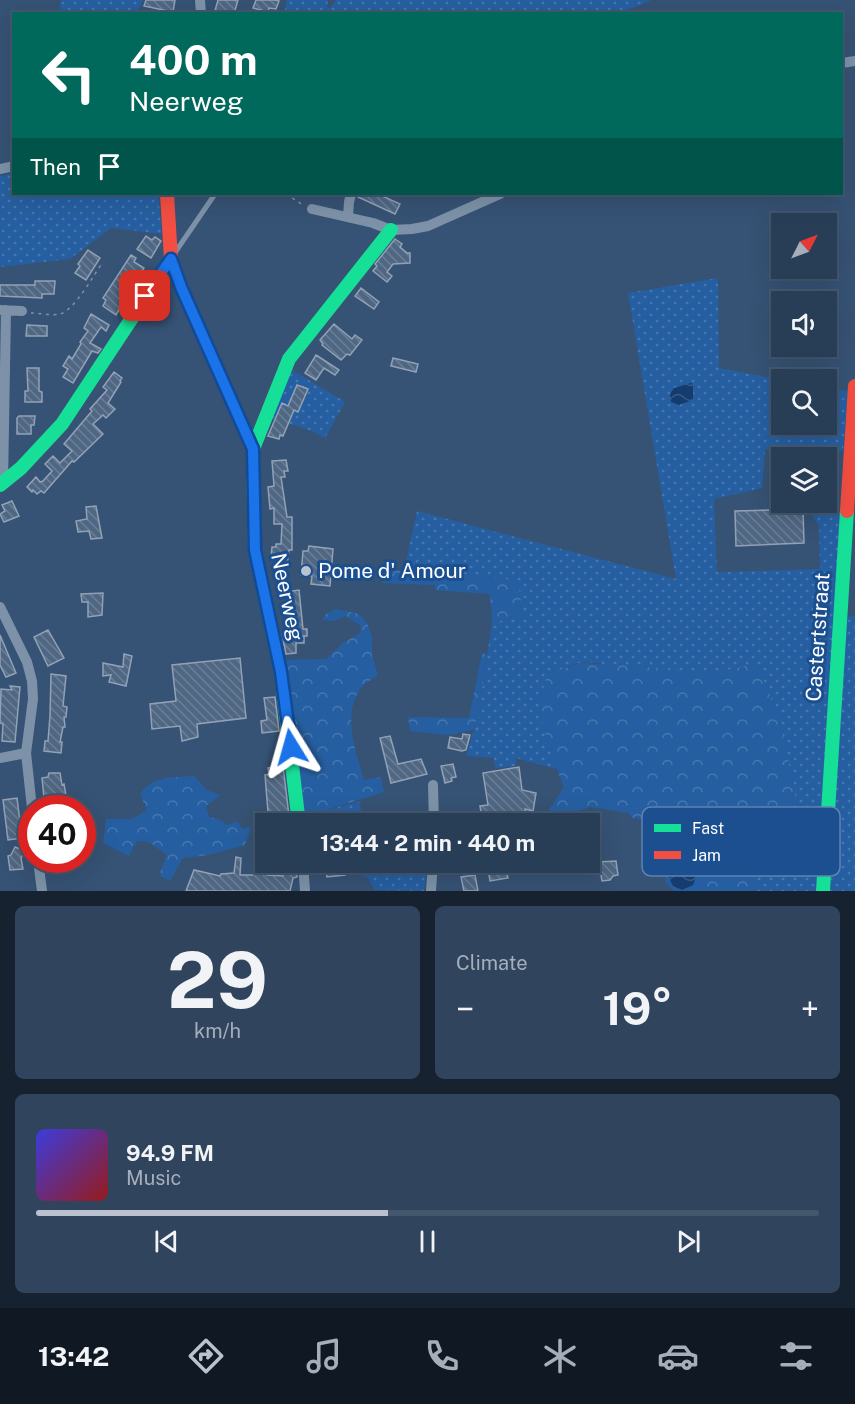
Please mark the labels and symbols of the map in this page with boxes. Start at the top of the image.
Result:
north arrow [771,213,837,279]
pin [119,270,170,321]
street label: Neerweg [266,551,309,643]
place label: Pome d' Amour [318,558,466,583]
marker: Pome d' Amour [299,564,313,578]
street label: Castertstraat [801,572,834,702]
position arrow [259,715,323,779]
speed limit sign: 40 [18,795,96,873]
legend [642,807,840,876]
text: Fast [692,819,724,838]
text: Jam [692,846,721,865]

